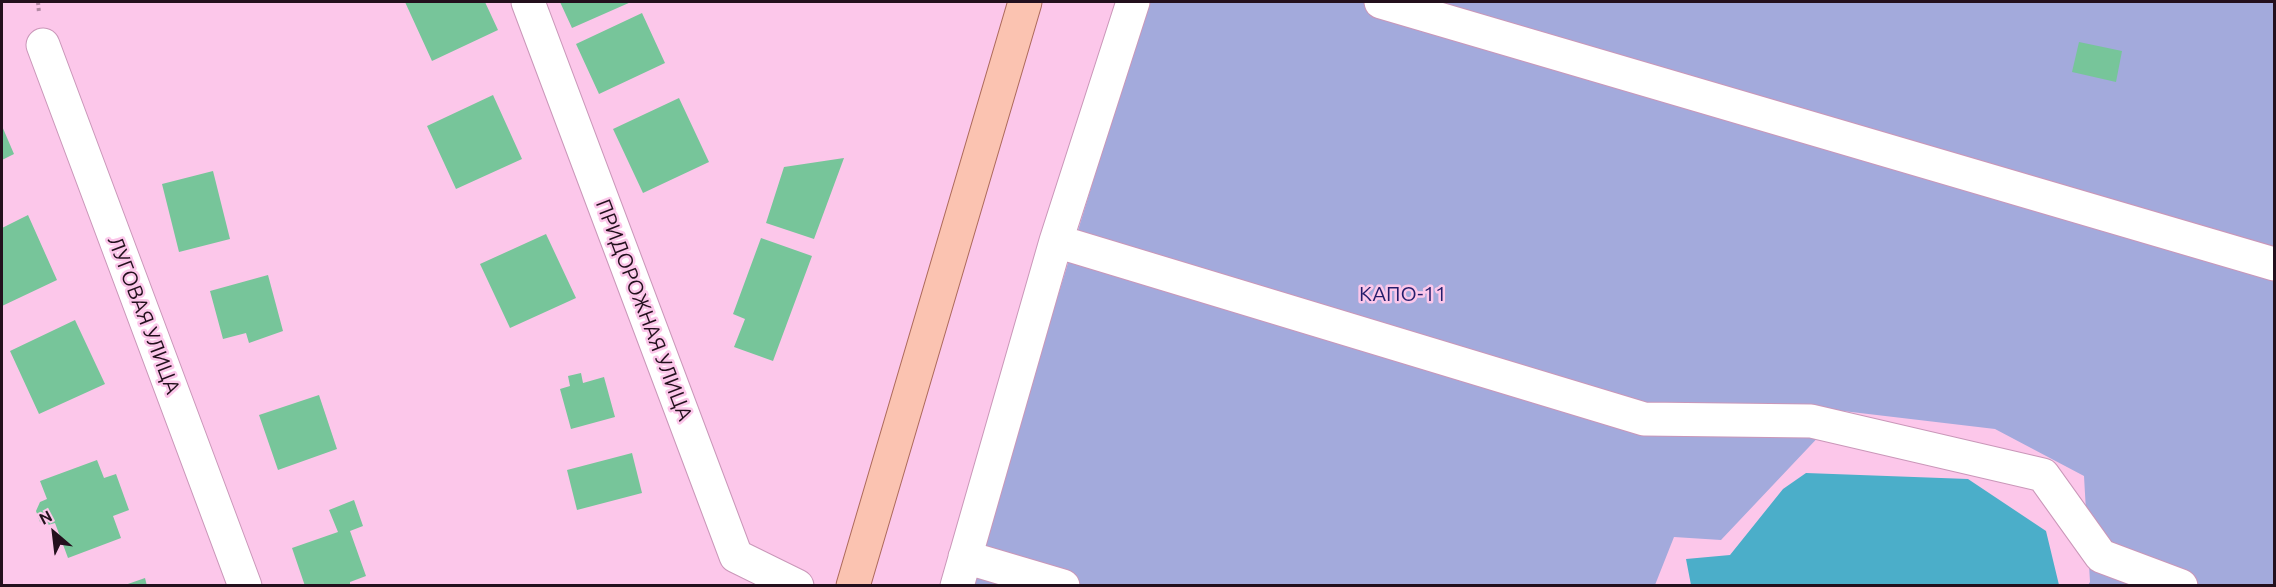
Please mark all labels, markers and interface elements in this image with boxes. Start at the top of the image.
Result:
street label: ПРИДОРОЖНАЯ УЛИЦА [590,196,698,424]
street label: ЛУГОВАЯ УЛИЦА [102,232,186,398]
park label: КАПО-11 [1359,281,1447,307]
north arrow [24,503,84,563]
text: N [36,506,55,528]

